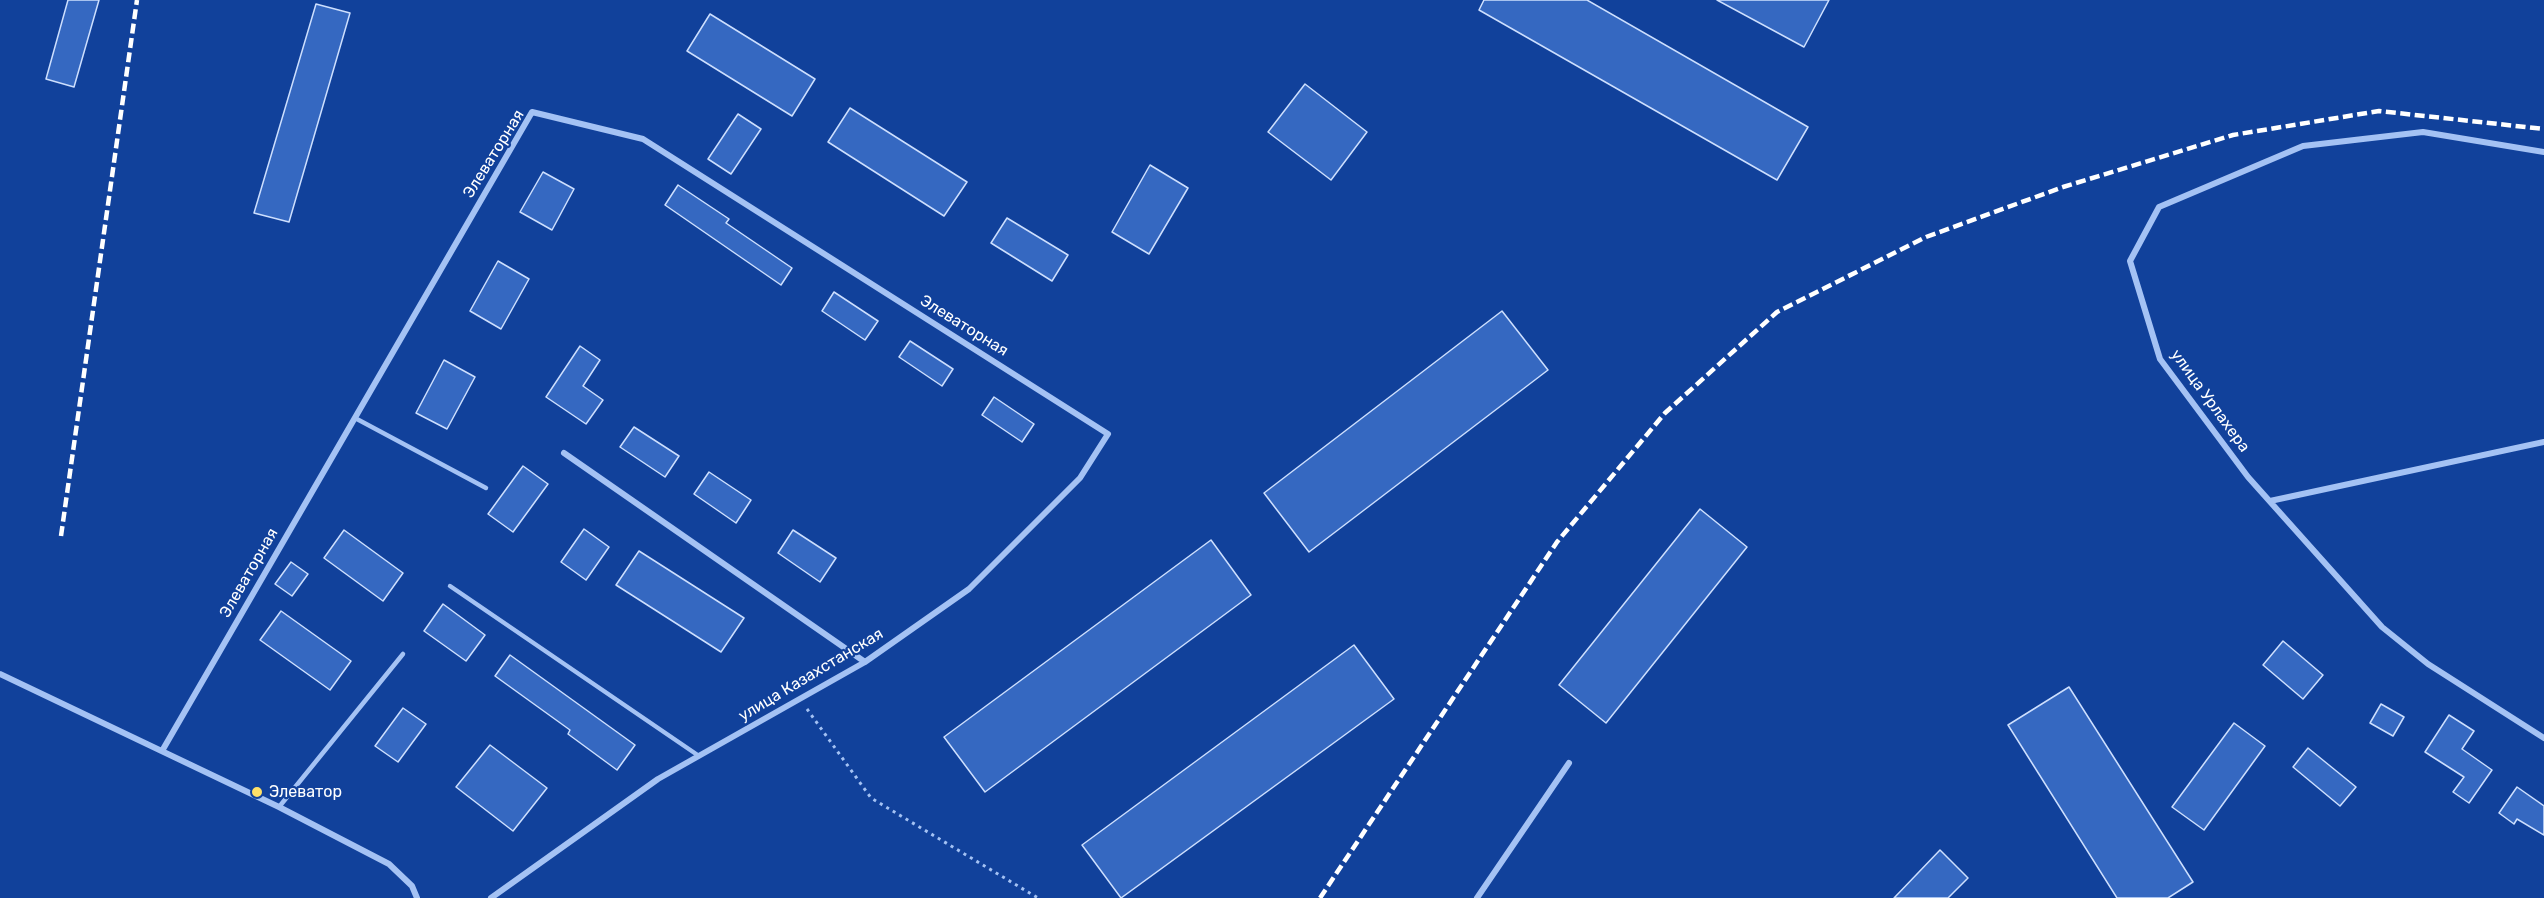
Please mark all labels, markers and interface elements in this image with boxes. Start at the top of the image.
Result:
street label: Элеваторная [459,106,529,202]
street label: Элеваторная [916,291,1012,361]
street label: улица Урлахера [2166,346,2254,456]
street label: Элеваторная [216,525,282,621]
street label: улица Казахстанская [735,624,887,726]
place label: Элеватор [269,782,342,802]
marker: Элеватор [250,785,264,799]

